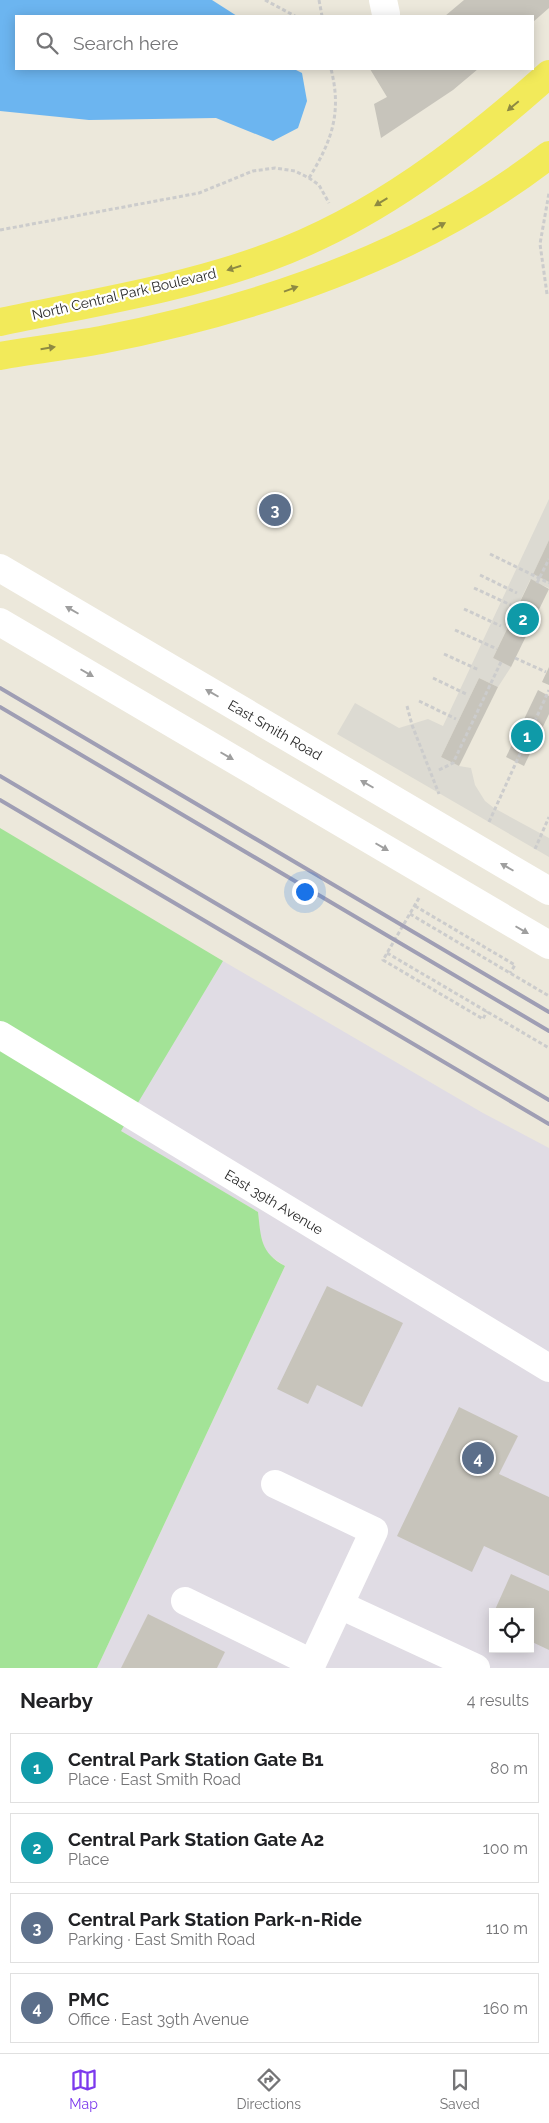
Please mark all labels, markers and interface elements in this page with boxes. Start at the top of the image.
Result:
search box [15,15,534,70]
icon: search [33,29,61,57]
text: Search here [73,32,179,54]
one-way arrow [506,101,519,112]
one-way arrow [375,197,388,206]
one-way arrow [432,222,446,230]
street label: North Central Park Boulevard [30,265,218,323]
one-way arrow [226,265,241,273]
one-way arrow [284,285,299,293]
one-way arrow [41,344,57,352]
pin: 3 [259,491,291,529]
pin: 2 [507,600,539,638]
one-way arrow [65,606,78,615]
one-way arrow [81,669,94,678]
one-way arrow [204,689,219,697]
street label: East Smith Road [225,697,325,763]
pin: 1 [511,717,543,755]
one-way arrow [221,751,234,760]
one-way arrow [360,780,374,789]
one-way arrow [376,843,389,852]
one-way arrow [500,862,514,871]
your location [292,879,318,905]
one-way arrow [516,925,529,934]
street label: East 39th Avenue [222,1166,326,1238]
pin: 4 [462,1439,494,1477]
map controls [489,1608,534,1653]
button: locate [489,1608,534,1653]
text: Nearby [20,1688,93,1713]
text: 4 results [467,1691,529,1710]
text: Central Park Station Gate B1 [68,1748,324,1770]
text: 1 [33,1759,41,1778]
text: 80 m [490,1759,528,1778]
text: Place · East Smith Road [68,1770,241,1789]
text: Central Park Station Gate A2 [68,1828,324,1850]
text: 2 [32,1839,42,1858]
text: 100 m [483,1839,528,1858]
text: Place [68,1850,109,1869]
text: Central Park Station Park-n-Ride [68,1908,362,1930]
text: 3 [33,1919,41,1938]
text: 110 m [486,1919,528,1938]
text: Parking · East Smith Road [68,1930,255,1949]
text: PMC [68,1988,109,2010]
text: 4 [32,1999,42,2018]
text: 160 m [483,1999,528,2018]
text: Office · East 39th Avenue [68,2010,249,2029]
tab: Map [69,2066,98,2112]
tab: Directions [236,2066,301,2112]
tab: Saved [440,2066,480,2112]

